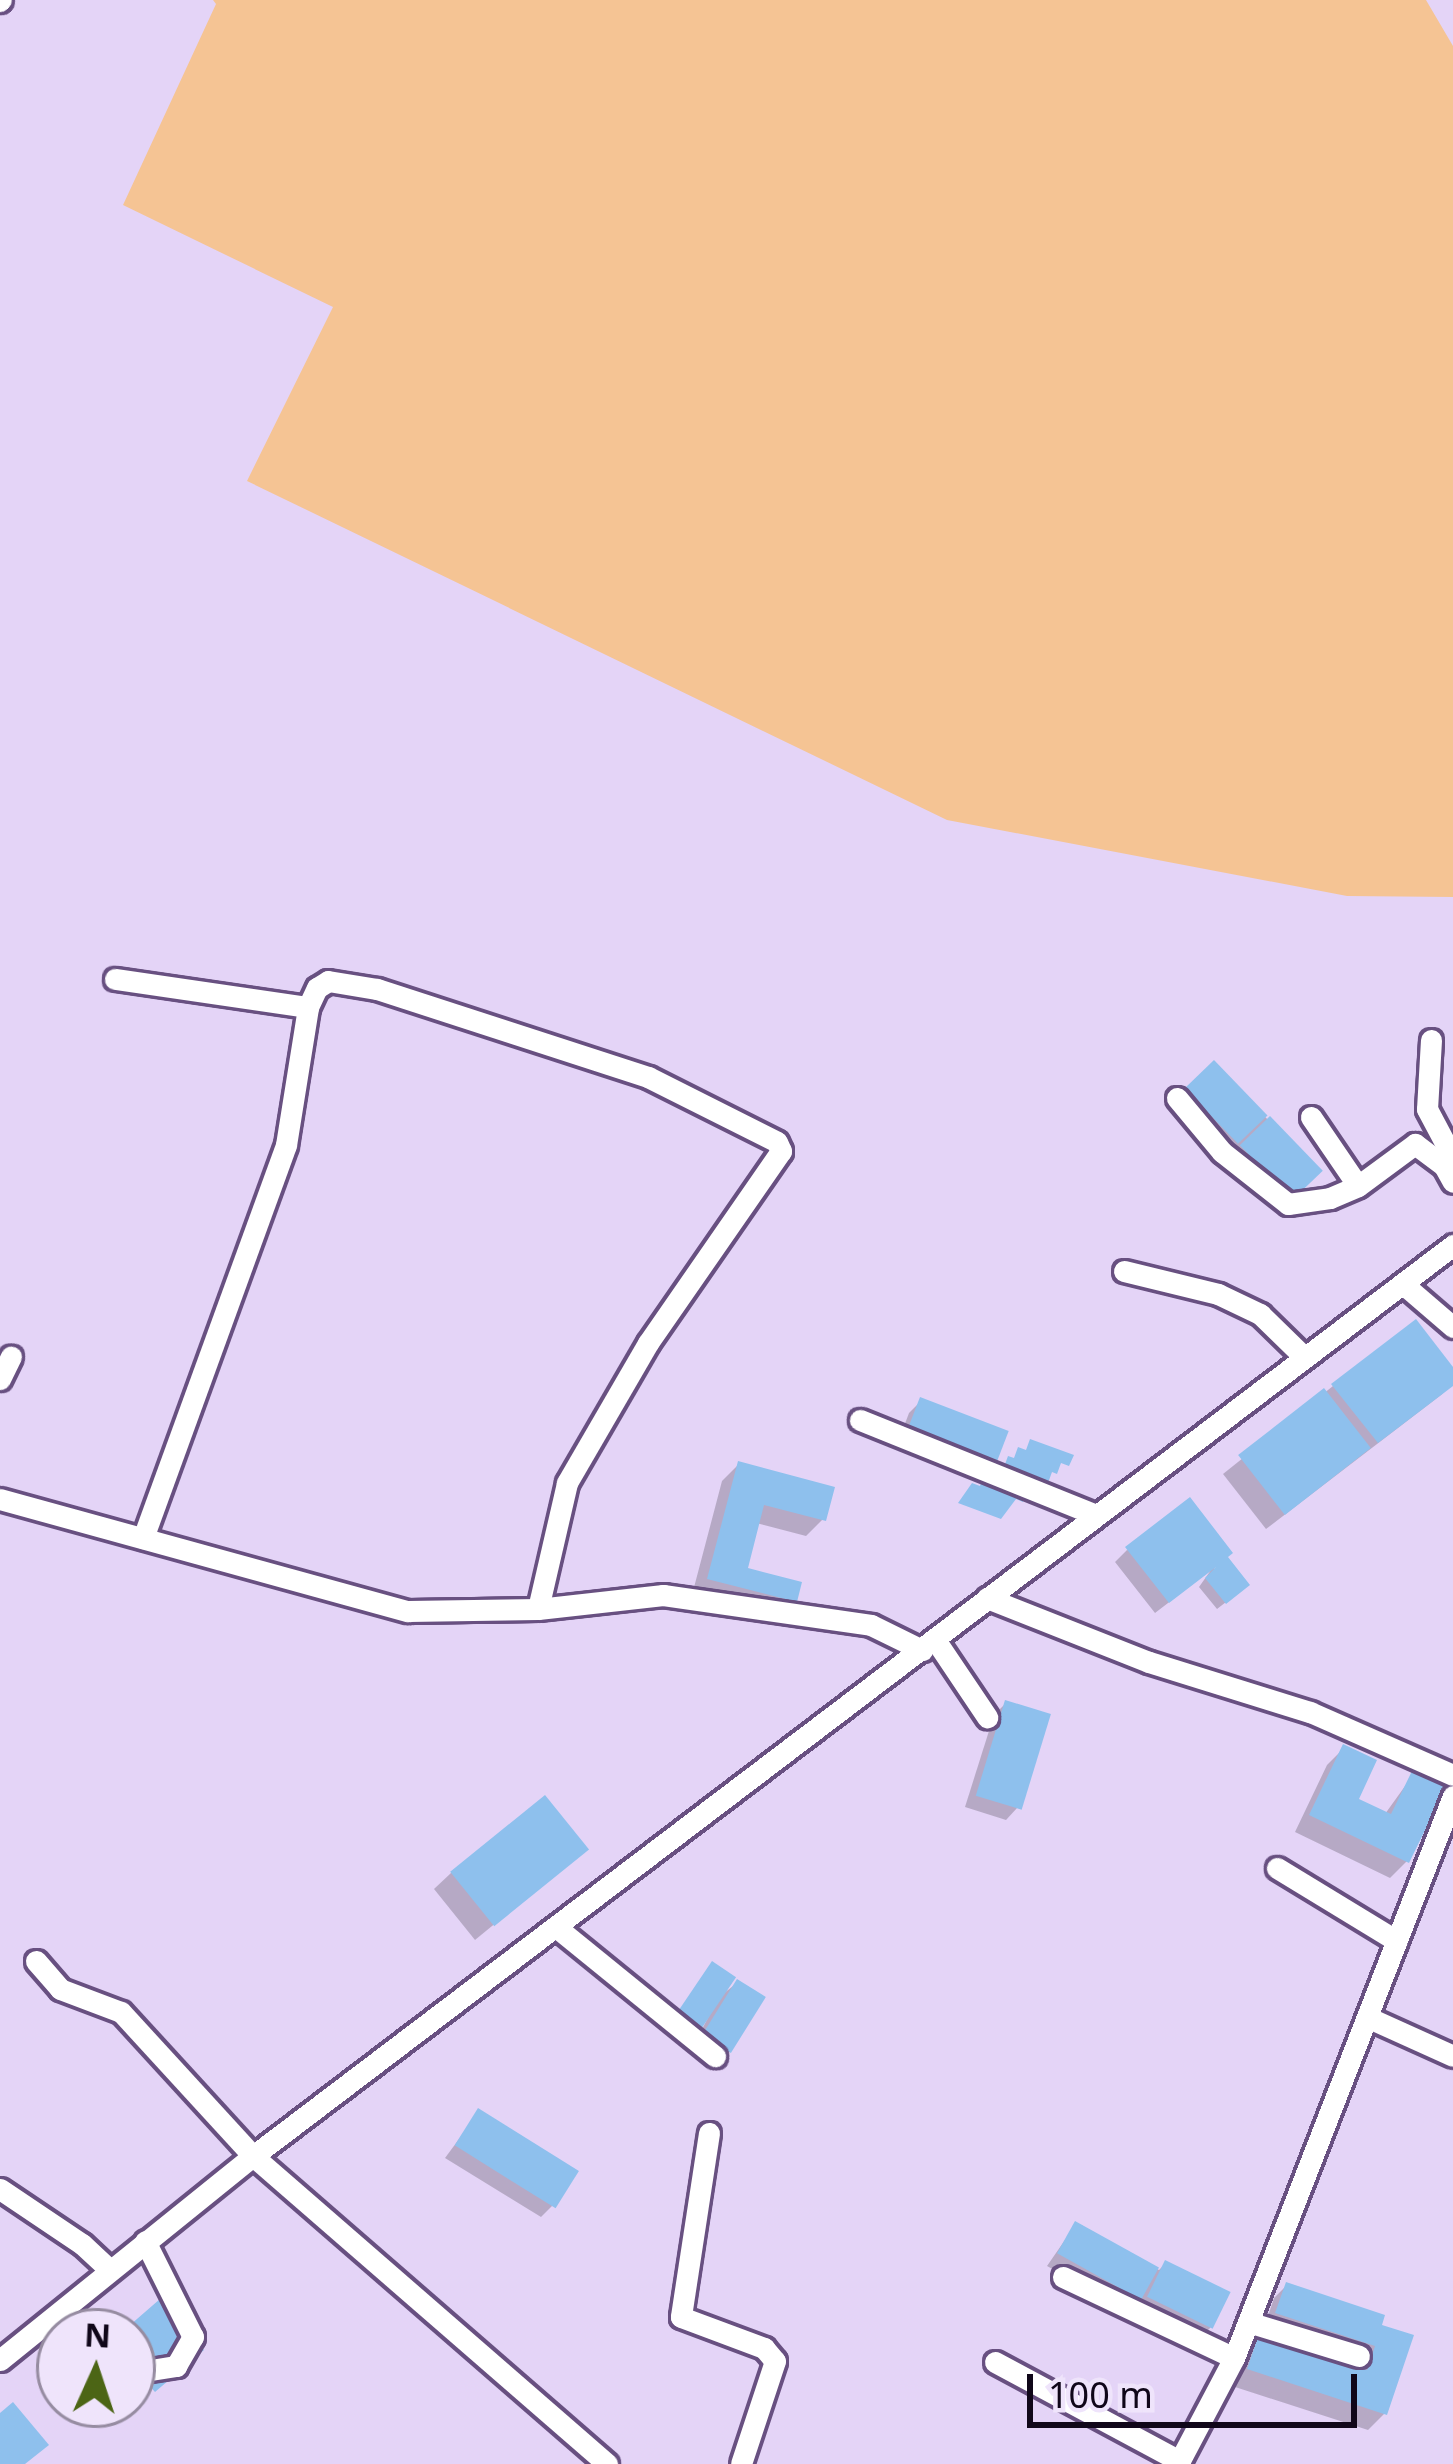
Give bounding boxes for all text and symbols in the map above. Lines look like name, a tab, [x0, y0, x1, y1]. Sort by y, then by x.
north arrow	[36, 2308, 156, 2428]
text: N	[83, 2311, 112, 2358]
scale bar	[1033, 2350, 1363, 2424]
text: 100 m	[1048, 2370, 1153, 2419]

